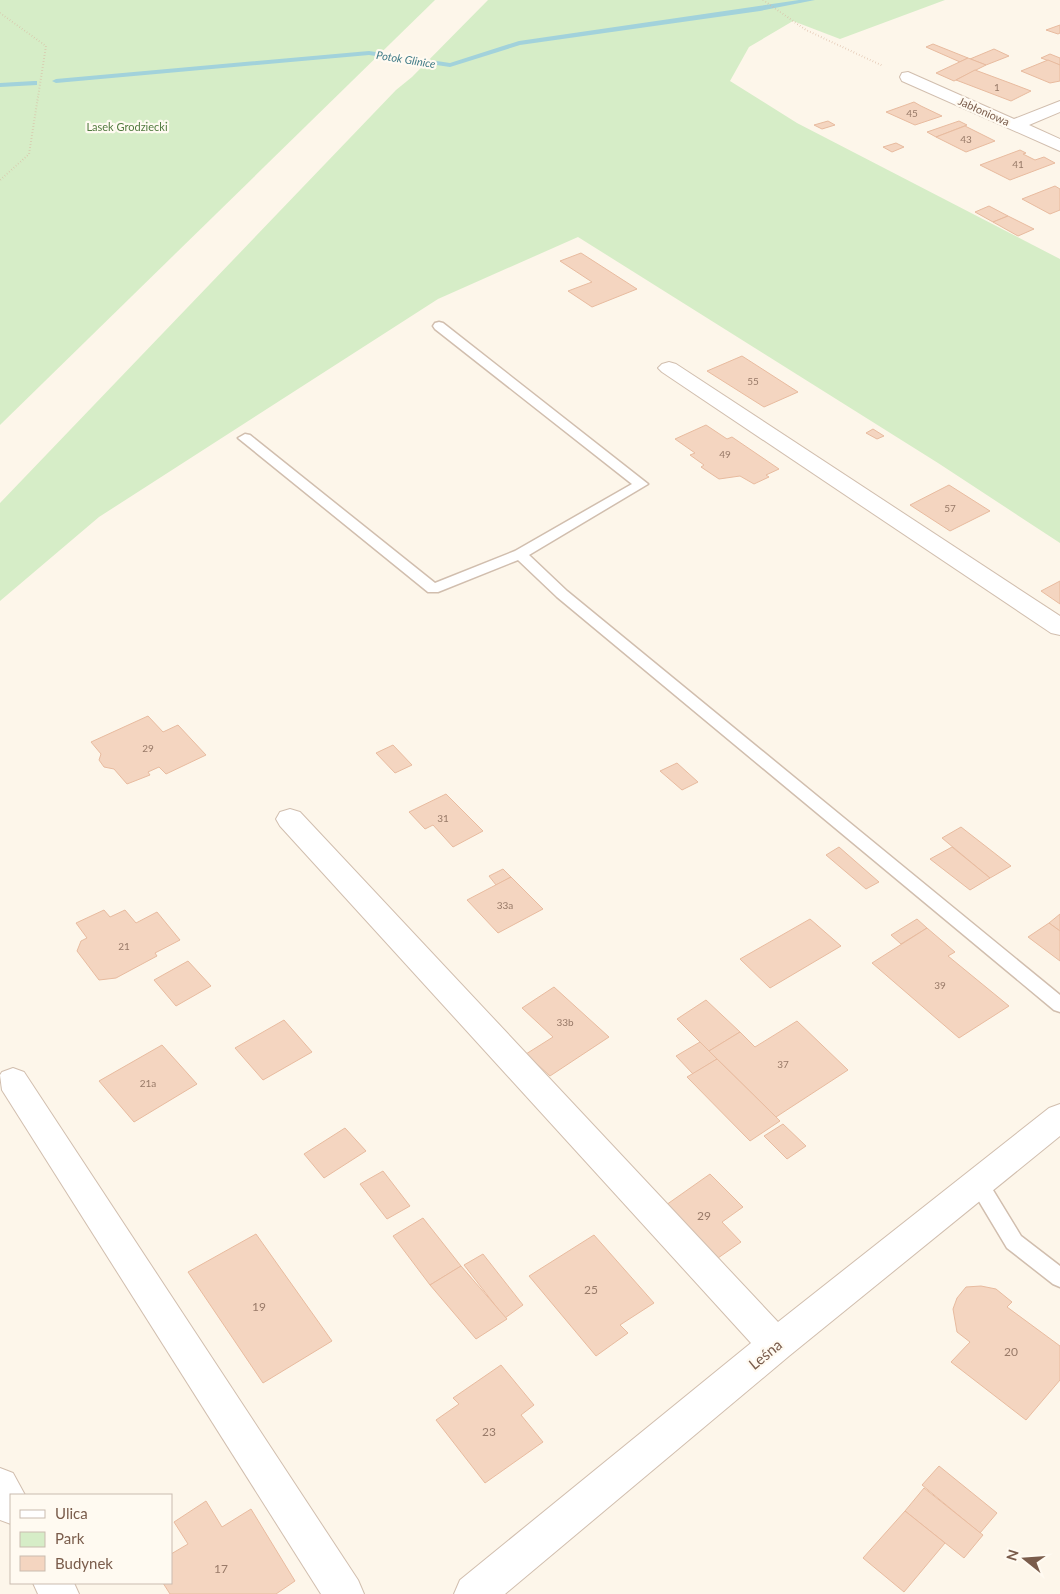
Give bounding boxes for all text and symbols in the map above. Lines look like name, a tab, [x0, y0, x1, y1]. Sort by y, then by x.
water label: Potok Glinice	[375, 48, 437, 70]
house number: 1	[994, 81, 1000, 93]
street label: Jabłoniowa	[956, 94, 1012, 128]
house number: 45	[906, 107, 918, 119]
park label: Lasek Grodziecki	[86, 120, 168, 133]
house number: 43	[960, 133, 972, 145]
house number: 41	[1012, 158, 1024, 170]
house number: 55	[747, 375, 759, 387]
house number: 49	[719, 448, 731, 460]
house number: 57	[944, 502, 956, 514]
house number: 29	[142, 742, 154, 754]
house number: 31	[437, 812, 449, 824]
house number: 33a	[497, 899, 513, 911]
house number: 21	[118, 940, 130, 952]
house number: 39	[934, 979, 946, 991]
house number: 33b	[556, 1016, 574, 1028]
house number: 37	[777, 1058, 789, 1070]
house number: 21a	[140, 1077, 156, 1089]
house number: 29	[697, 1208, 711, 1223]
house number: 25	[584, 1282, 598, 1297]
house number: 19	[252, 1299, 266, 1314]
street label: Leśna	[745, 1335, 785, 1373]
house number: 20	[1004, 1344, 1018, 1359]
house number: 23	[482, 1424, 496, 1439]
legend	[10, 1494, 172, 1584]
text: Ulica	[55, 1504, 88, 1522]
text: Park	[55, 1529, 85, 1547]
north arrow	[1000, 1534, 1050, 1584]
text: N	[1002, 1547, 1022, 1563]
text: Budynek	[55, 1554, 113, 1572]
house number: 17	[214, 1561, 228, 1576]

